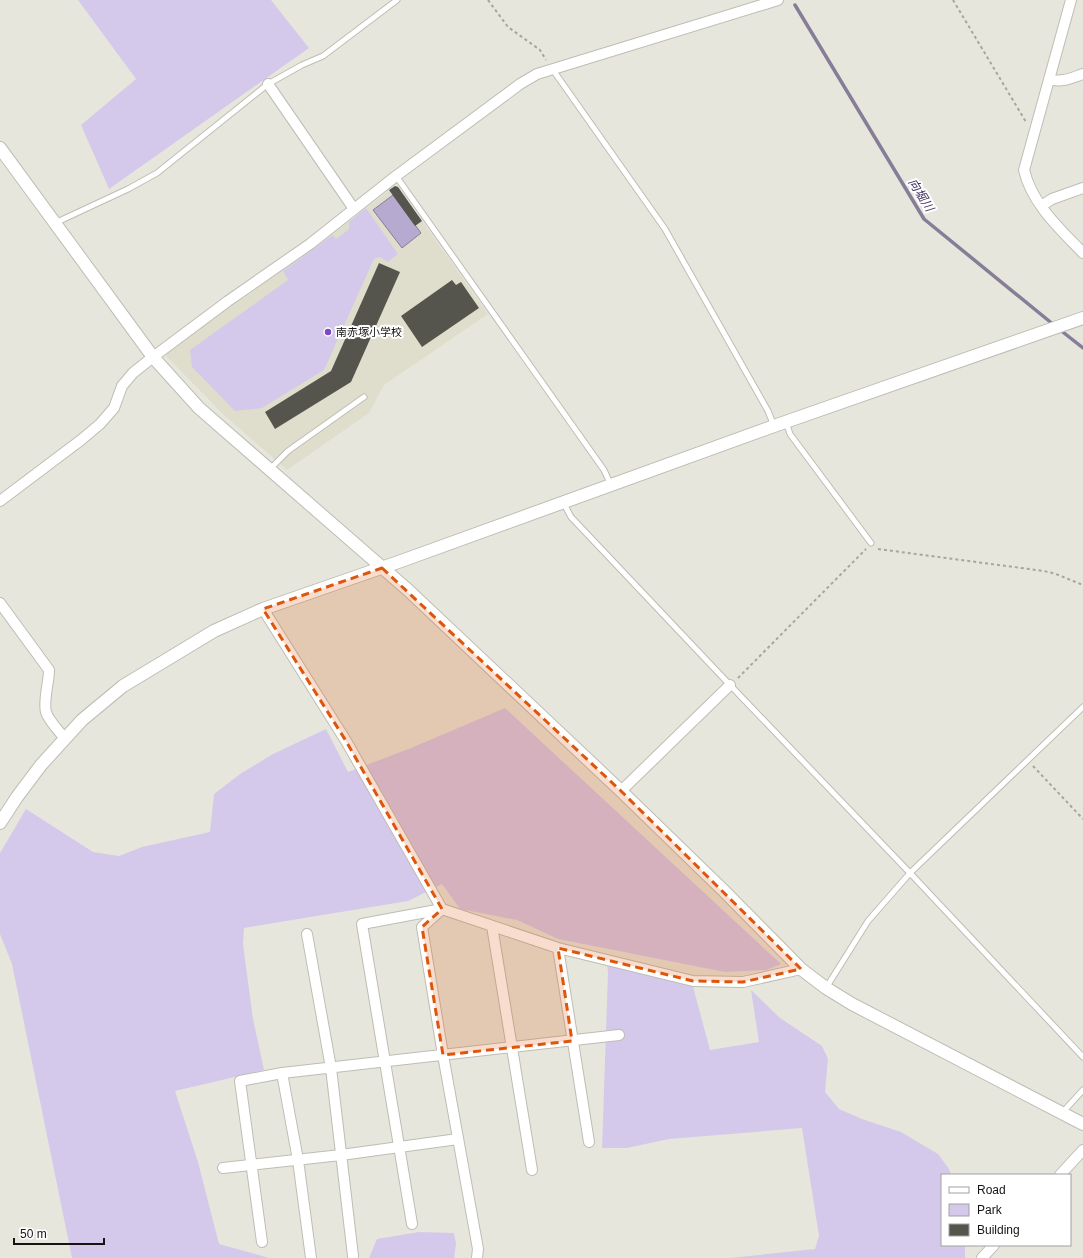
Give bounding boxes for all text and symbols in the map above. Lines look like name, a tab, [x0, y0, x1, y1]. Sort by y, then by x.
water label: 向堀川	[906, 176, 938, 216]
place label: 南赤塚小学校	[336, 326, 402, 338]
marker: 南赤塚小学校	[323, 327, 333, 337]
legend	[941, 1174, 1071, 1246]
text: Road	[977, 1183, 1006, 1197]
text: Park	[977, 1203, 1003, 1217]
scale bar	[14, 1220, 104, 1246]
text: Building	[977, 1223, 1020, 1237]
text: 50 m	[20, 1227, 47, 1241]

